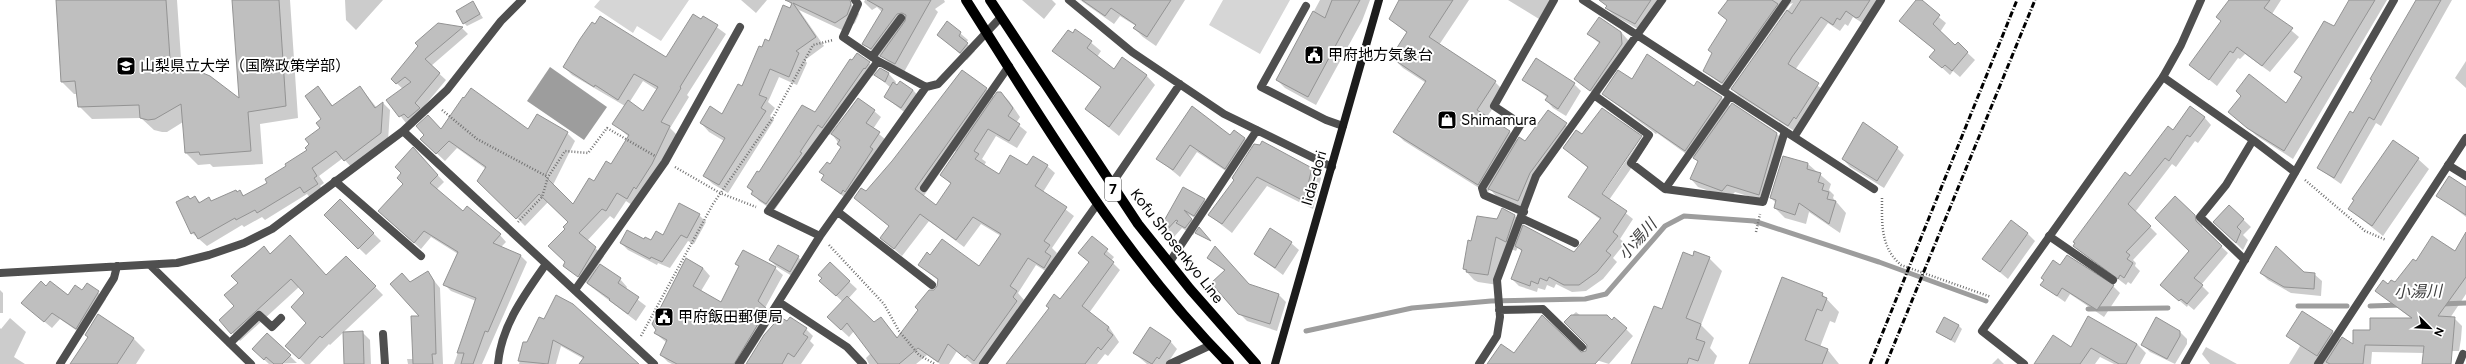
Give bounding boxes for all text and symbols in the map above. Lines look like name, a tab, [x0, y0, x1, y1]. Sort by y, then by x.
public building icon: 甲府地方気象台	[1303, 44, 1325, 66]
place label: 甲府地方気象台	[1328, 46, 1433, 64]
school or university icon: 山梨県立大学（国際政策学部）	[115, 55, 137, 77]
place label: 山梨県立大学（国際政策学部）	[140, 57, 350, 75]
shop icon: Shimamura	[1436, 109, 1458, 131]
place label: Shimamura	[1461, 111, 1536, 129]
street label: Iida-dori	[1298, 148, 1330, 208]
road number: 7	[1105, 177, 1121, 201]
street label: Kofu Shosenkyo Line	[1127, 185, 1227, 307]
water label: 小湯川	[1614, 214, 1662, 264]
water label: 小湯川	[2394, 282, 2444, 301]
public building icon: 甲府飯田郵便局	[653, 306, 675, 328]
place label: 甲府飯田郵便局	[678, 308, 783, 326]
north arrow	[2410, 308, 2450, 348]
text: N	[2431, 325, 2446, 338]

